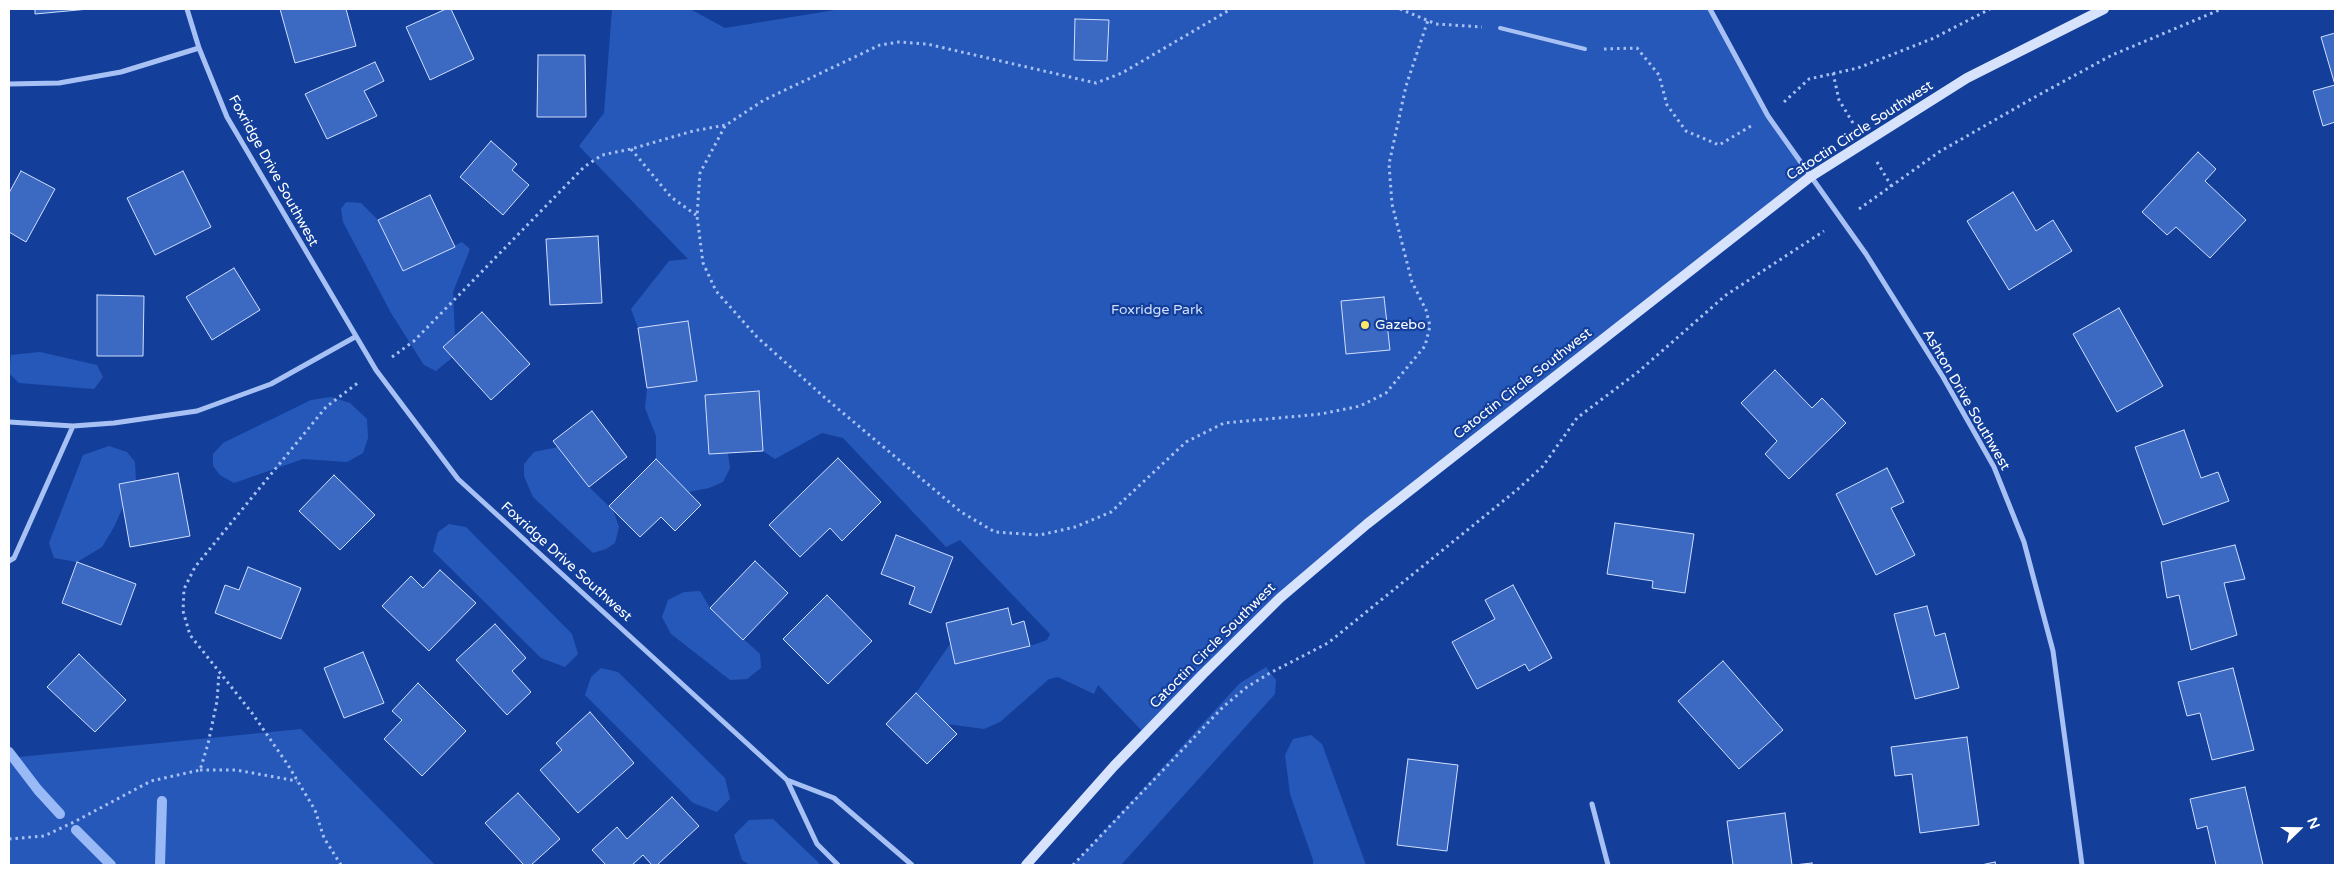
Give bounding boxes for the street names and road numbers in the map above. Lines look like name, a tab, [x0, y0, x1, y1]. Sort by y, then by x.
street label: Catoctin Circle Southwest	[1784, 77, 1936, 185]
street label: Foxridge Drive Southwest	[224, 92, 322, 250]
street label: Catoctin Circle Southwest	[1451, 325, 1595, 443]
street label: Ashton Drive Southwest	[1919, 327, 2013, 473]
street label: Foxridge Drive Southwest	[497, 499, 635, 625]
street label: Catoctin Circle Southwest	[1147, 580, 1279, 712]

